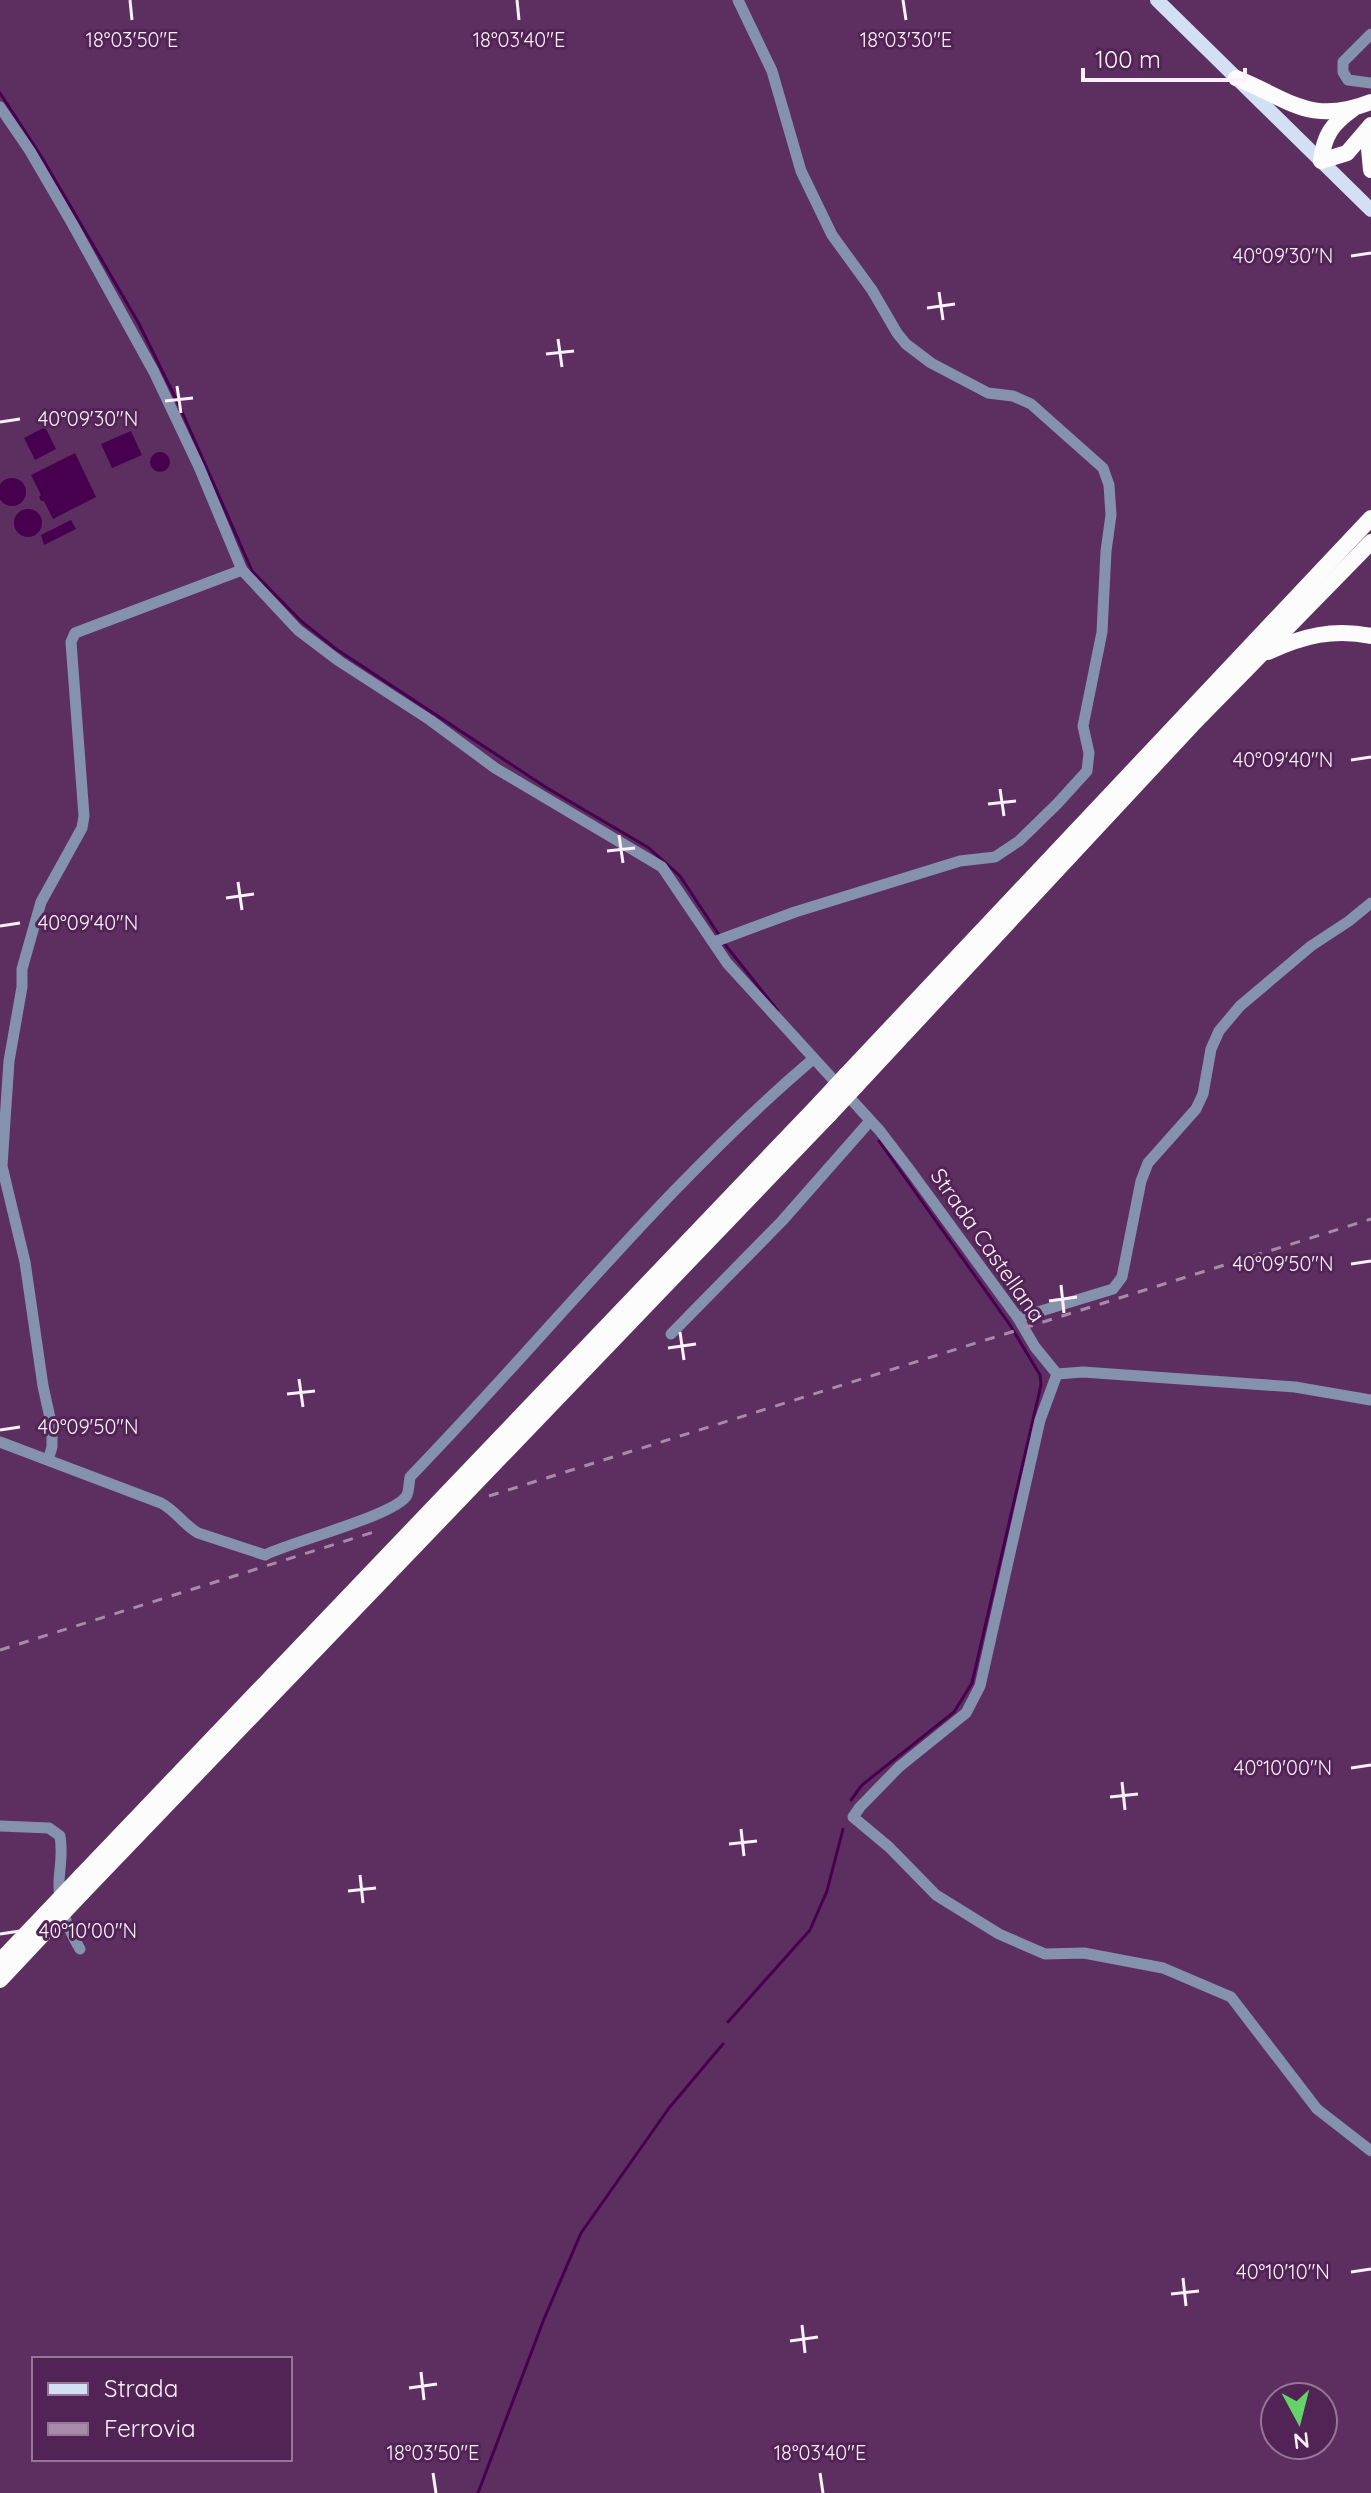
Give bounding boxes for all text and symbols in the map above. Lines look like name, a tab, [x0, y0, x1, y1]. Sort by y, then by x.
text: 18°03'50"E	[86, 27, 178, 52]
text: 18°03'40"E	[473, 27, 565, 52]
text: 18°03'30"E	[860, 27, 952, 52]
scale bar	[1083, 32, 1245, 82]
text: 100 m	[1095, 44, 1161, 74]
text: 40°09'30"N	[1233, 243, 1333, 268]
text: 40°09'30"N	[38, 406, 138, 431]
text: 40°09'40"N	[1233, 747, 1333, 772]
text: 40°09'40"N	[38, 910, 138, 935]
street label: Strada Castellana	[925, 1163, 1051, 1327]
text: 40°09'50"N	[1232, 1251, 1334, 1276]
text: 40°09'50"N	[37, 1414, 139, 1439]
text: 40°10'00"N	[1234, 1755, 1332, 1780]
text: 40°10'00"N	[39, 1918, 137, 1943]
text: 40°10'10"N	[1236, 2259, 1330, 2284]
legend	[32, 2357, 292, 2461]
text: Strada	[104, 2373, 178, 2403]
north arrow	[1259, 2381, 1339, 2461]
text: Ferrovia	[104, 2413, 196, 2443]
text: N	[1292, 2426, 1311, 2456]
text: 18°03'50"E	[387, 2440, 479, 2465]
text: 18°03'40"E	[774, 2440, 866, 2465]

